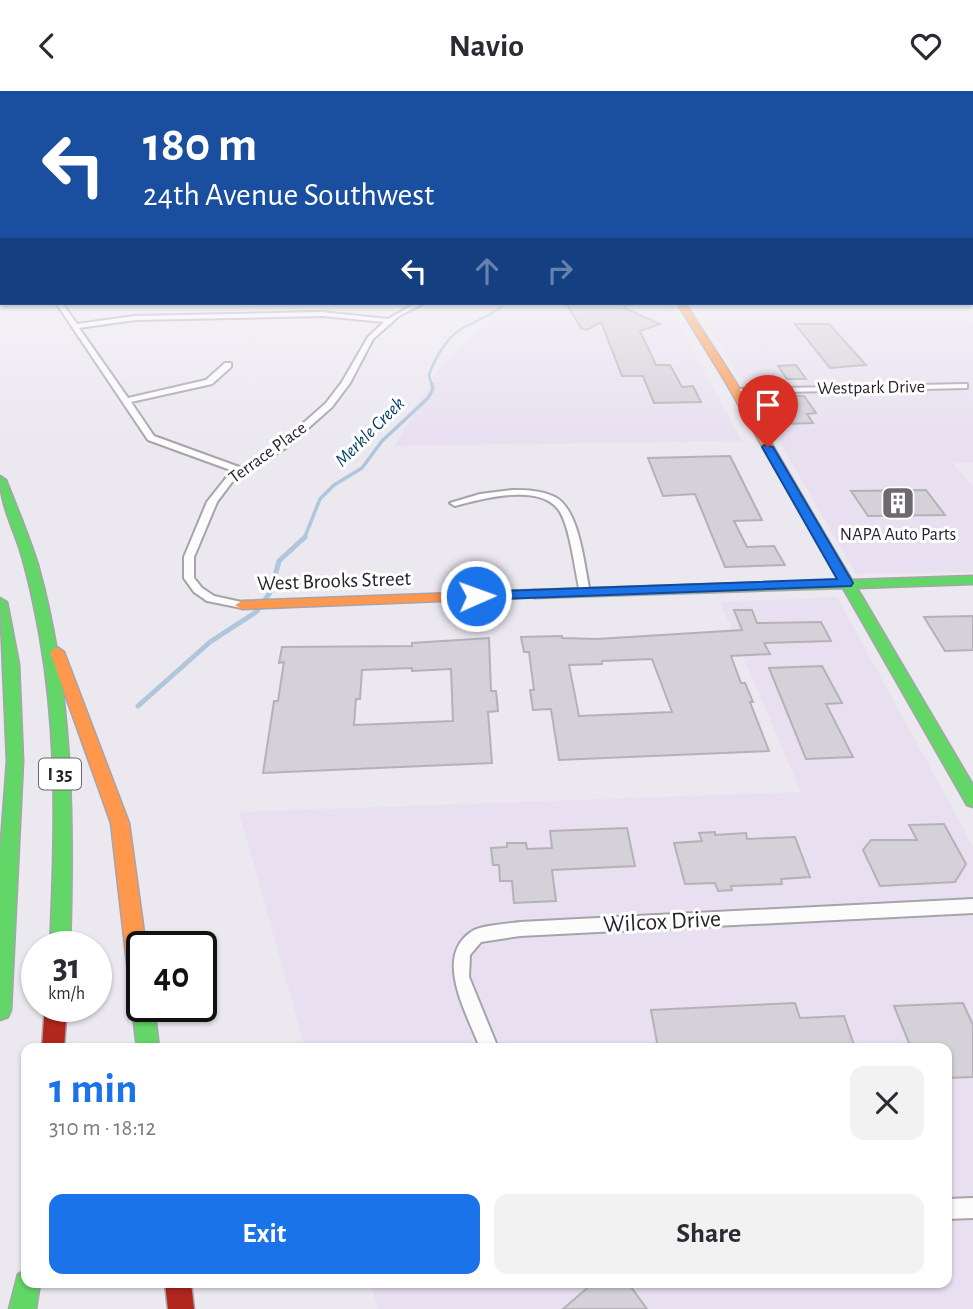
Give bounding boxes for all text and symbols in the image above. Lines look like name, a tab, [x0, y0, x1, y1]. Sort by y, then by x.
icon: back	[28, 27, 66, 65]
icon: heart	[907, 27, 945, 65]
text: Navio	[449, 30, 524, 62]
icon: left	[28, 119, 119, 210]
text: 180 m	[143, 121, 257, 170]
text: 24th Avenue Southwest	[143, 179, 434, 211]
icon: left	[395, 252, 433, 290]
icon: ahead	[468, 252, 506, 290]
icon: right	[541, 252, 579, 290]
pin	[738, 375, 798, 447]
street label: Westpark Drive	[817, 378, 925, 398]
icon: arrive	[749, 386, 787, 424]
water label: Merkle Creek	[332, 394, 408, 470]
street label: Terrace Place	[226, 419, 310, 487]
building icon: NAPA Auto Parts	[879, 484, 917, 522]
place label: NAPA Auto Parts	[840, 526, 956, 544]
position arrow	[439, 559, 513, 633]
street label: West Brooks Street	[257, 568, 412, 594]
road number: I 35	[39, 759, 81, 789]
street label: Wilcox Drive	[602, 907, 722, 937]
speed limit sign: 40	[126, 931, 217, 1022]
text: 31	[53, 950, 80, 985]
text: km/h	[48, 985, 85, 1003]
button: close	[850, 1066, 924, 1140]
text: 1 min	[49, 1068, 138, 1110]
text: 310 m · 18:12	[49, 1117, 156, 1140]
button: Exit	[49, 1194, 480, 1274]
button: Share	[494, 1194, 924, 1274]

